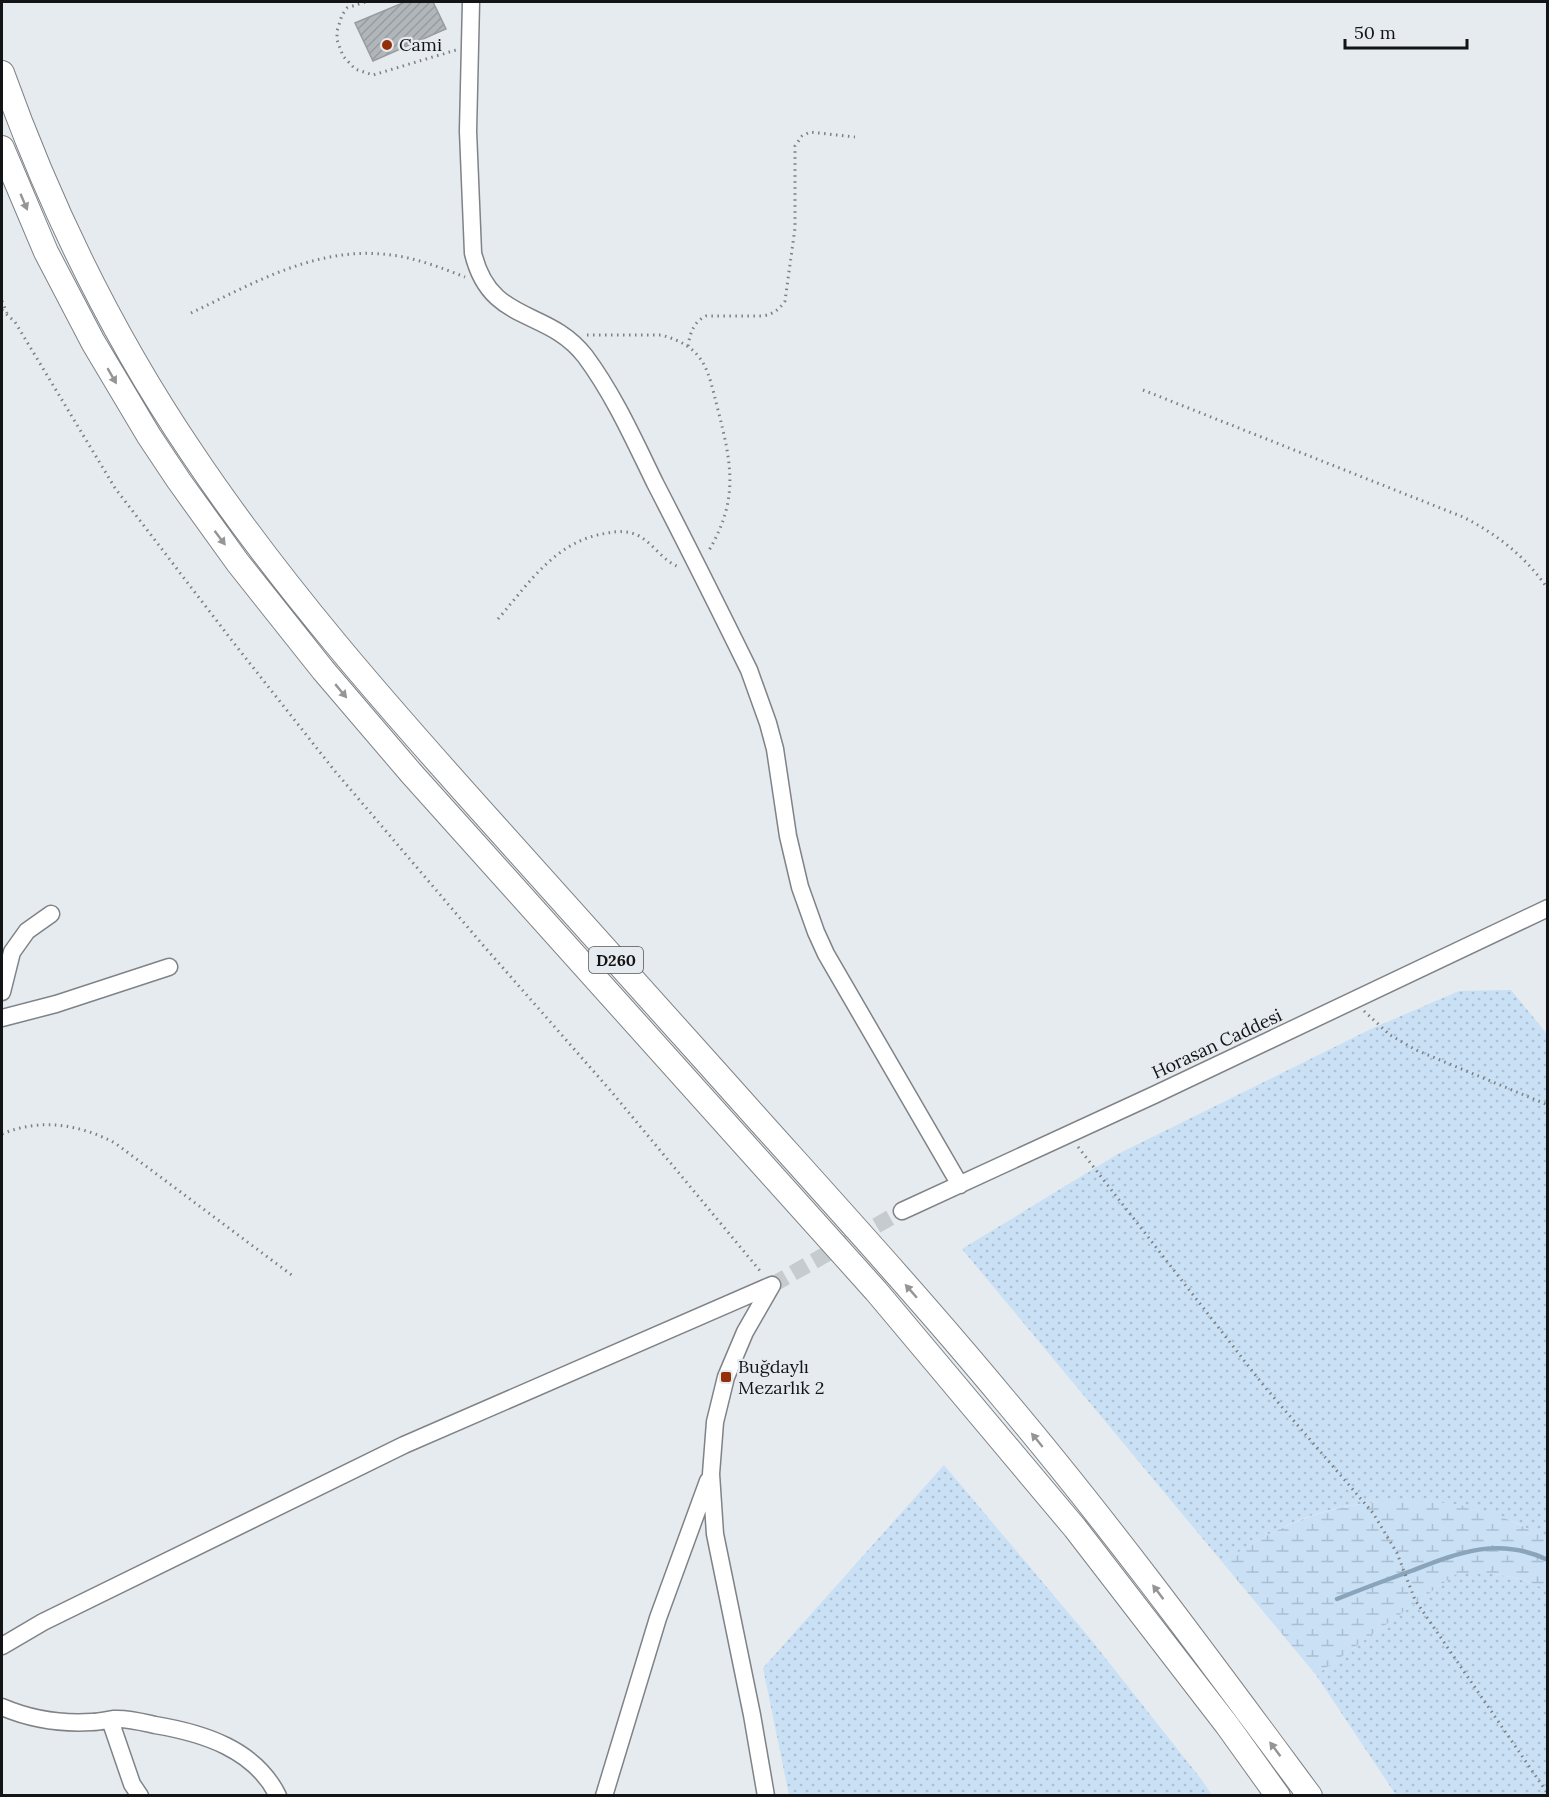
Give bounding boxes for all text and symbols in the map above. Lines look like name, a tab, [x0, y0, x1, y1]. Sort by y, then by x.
scale bar	[1345, 12, 1466, 50]
text: 50 m	[1354, 21, 1396, 44]
place label: Cami	[399, 33, 442, 56]
marker: Cami	[380, 38, 394, 52]
one-way arrow	[19, 194, 29, 212]
one-way arrow	[107, 368, 118, 384]
one-way arrow	[214, 530, 226, 546]
one-way arrow	[334, 683, 347, 698]
road number: D260	[589, 947, 643, 973]
street label: Horasan Caddesi	[1148, 1003, 1286, 1084]
one-way arrow	[905, 1284, 918, 1299]
place label: Buğdaylı Mezarlık 2	[738, 1355, 824, 1399]
marker: Buğdaylı Mezarlık 2	[719, 1370, 733, 1384]
one-way arrow	[1031, 1432, 1044, 1448]
one-way arrow	[1153, 1585, 1165, 1600]
one-way arrow	[1269, 1741, 1281, 1757]

